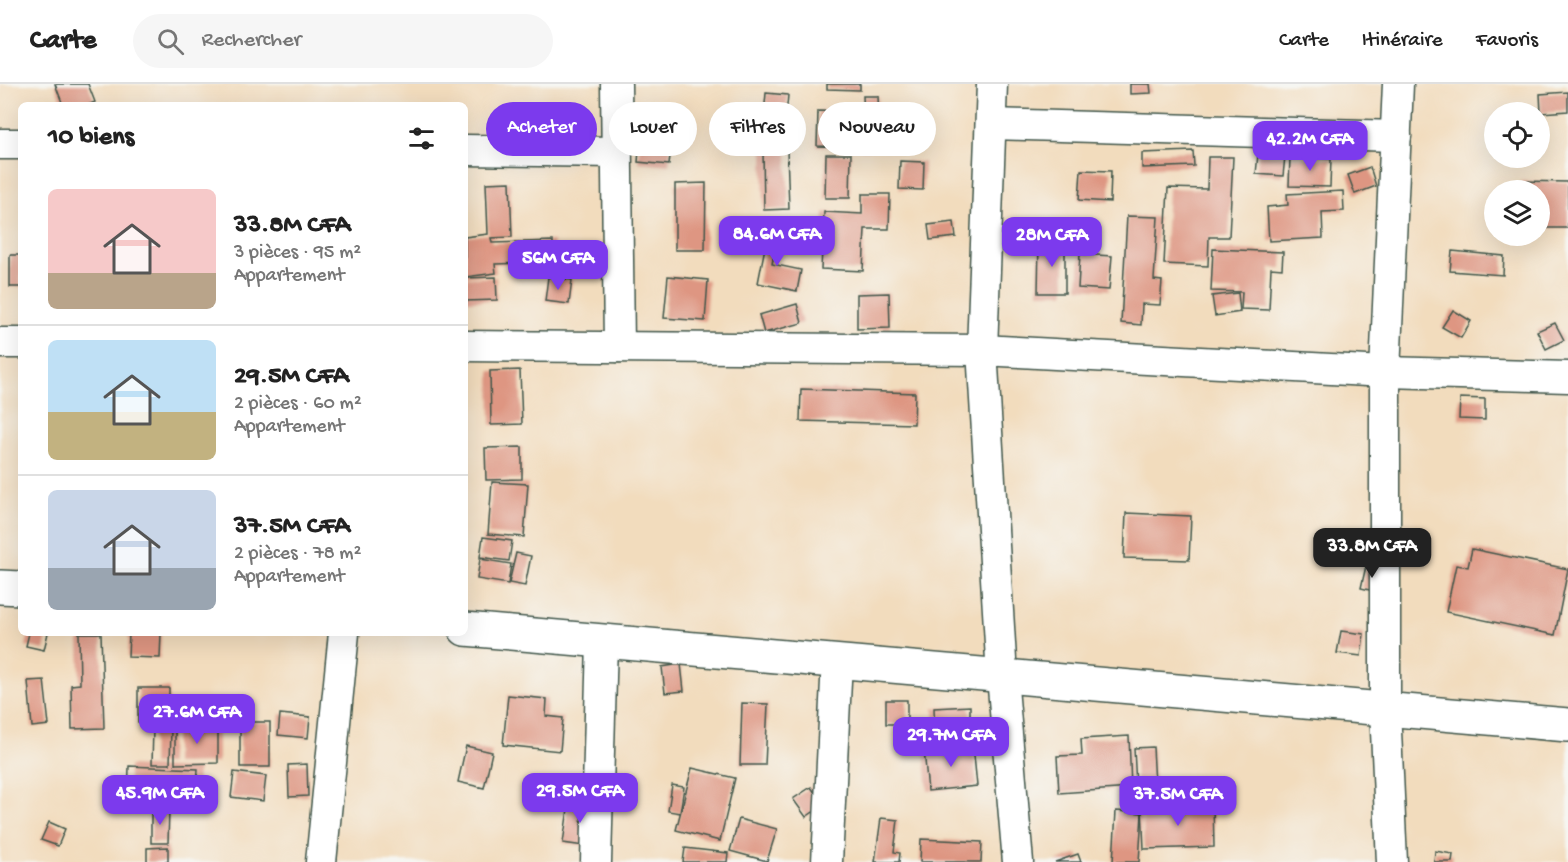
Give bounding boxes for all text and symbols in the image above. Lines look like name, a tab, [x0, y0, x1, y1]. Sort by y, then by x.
search box	[133, 14, 553, 68]
text: Carte	[30, 25, 97, 58]
icon: search	[154, 25, 187, 58]
text: Rechercher	[202, 28, 301, 54]
text: Carte	[1279, 29, 1329, 54]
text: Itinéraire	[1362, 29, 1443, 54]
text: Favoris	[1476, 29, 1538, 54]
chip: Acheter	[486, 102, 597, 156]
chip: Louer	[609, 102, 697, 156]
chip: Filtres	[709, 102, 806, 156]
chip: Nouveau	[818, 102, 936, 156]
map controls	[1484, 102, 1550, 246]
button: locate	[1484, 102, 1550, 168]
pin: 42.2M CFA	[1241, 121, 1379, 172]
icon: filters	[405, 122, 438, 155]
text: 10 biens	[48, 123, 134, 154]
text: 42.2M CFA	[1267, 129, 1353, 152]
button: layers	[1484, 180, 1550, 246]
text: 33.8M CFA	[234, 211, 350, 242]
icon: home	[96, 213, 168, 285]
pin: 84.6M CFA	[708, 216, 846, 267]
pin: 28M CFA	[997, 217, 1107, 268]
text: 84.6M CFA	[733, 224, 821, 247]
text: 28M CFA	[1016, 225, 1088, 248]
pin: 56M CFA	[503, 240, 613, 291]
text: 3 pièces · 95 m²	[234, 242, 361, 265]
text: 56M CFA	[522, 248, 594, 271]
text: Appartement	[234, 265, 344, 288]
text: 29.5M CFA	[234, 362, 349, 393]
icon: home	[96, 364, 168, 436]
text: 2 pièces · 60 m²	[234, 393, 362, 416]
text: Appartement	[234, 416, 344, 439]
text: 37.5M CFA	[234, 512, 350, 543]
icon: home	[96, 514, 168, 586]
pin: 33.8M CFA	[1303, 528, 1441, 579]
text: 33.8M CFA	[1327, 536, 1417, 559]
text: 2 pièces · 78 m²	[234, 543, 362, 566]
text: Appartement	[234, 566, 344, 589]
pin: 27.6M CFA	[128, 694, 266, 745]
text: 27.6M CFA	[153, 702, 241, 725]
pin: 29.7M CFA	[882, 717, 1020, 768]
text: 29.7M CFA	[907, 725, 995, 748]
pin: 29.5M CFA	[511, 773, 649, 824]
pin: 45.9M CFA	[91, 775, 229, 826]
pin: 37.5M CFA	[1109, 776, 1247, 827]
text: 29.5M CFA	[536, 781, 624, 804]
text: 45.9M CFA	[116, 783, 204, 806]
text: 37.5M CFA	[1133, 784, 1223, 807]

